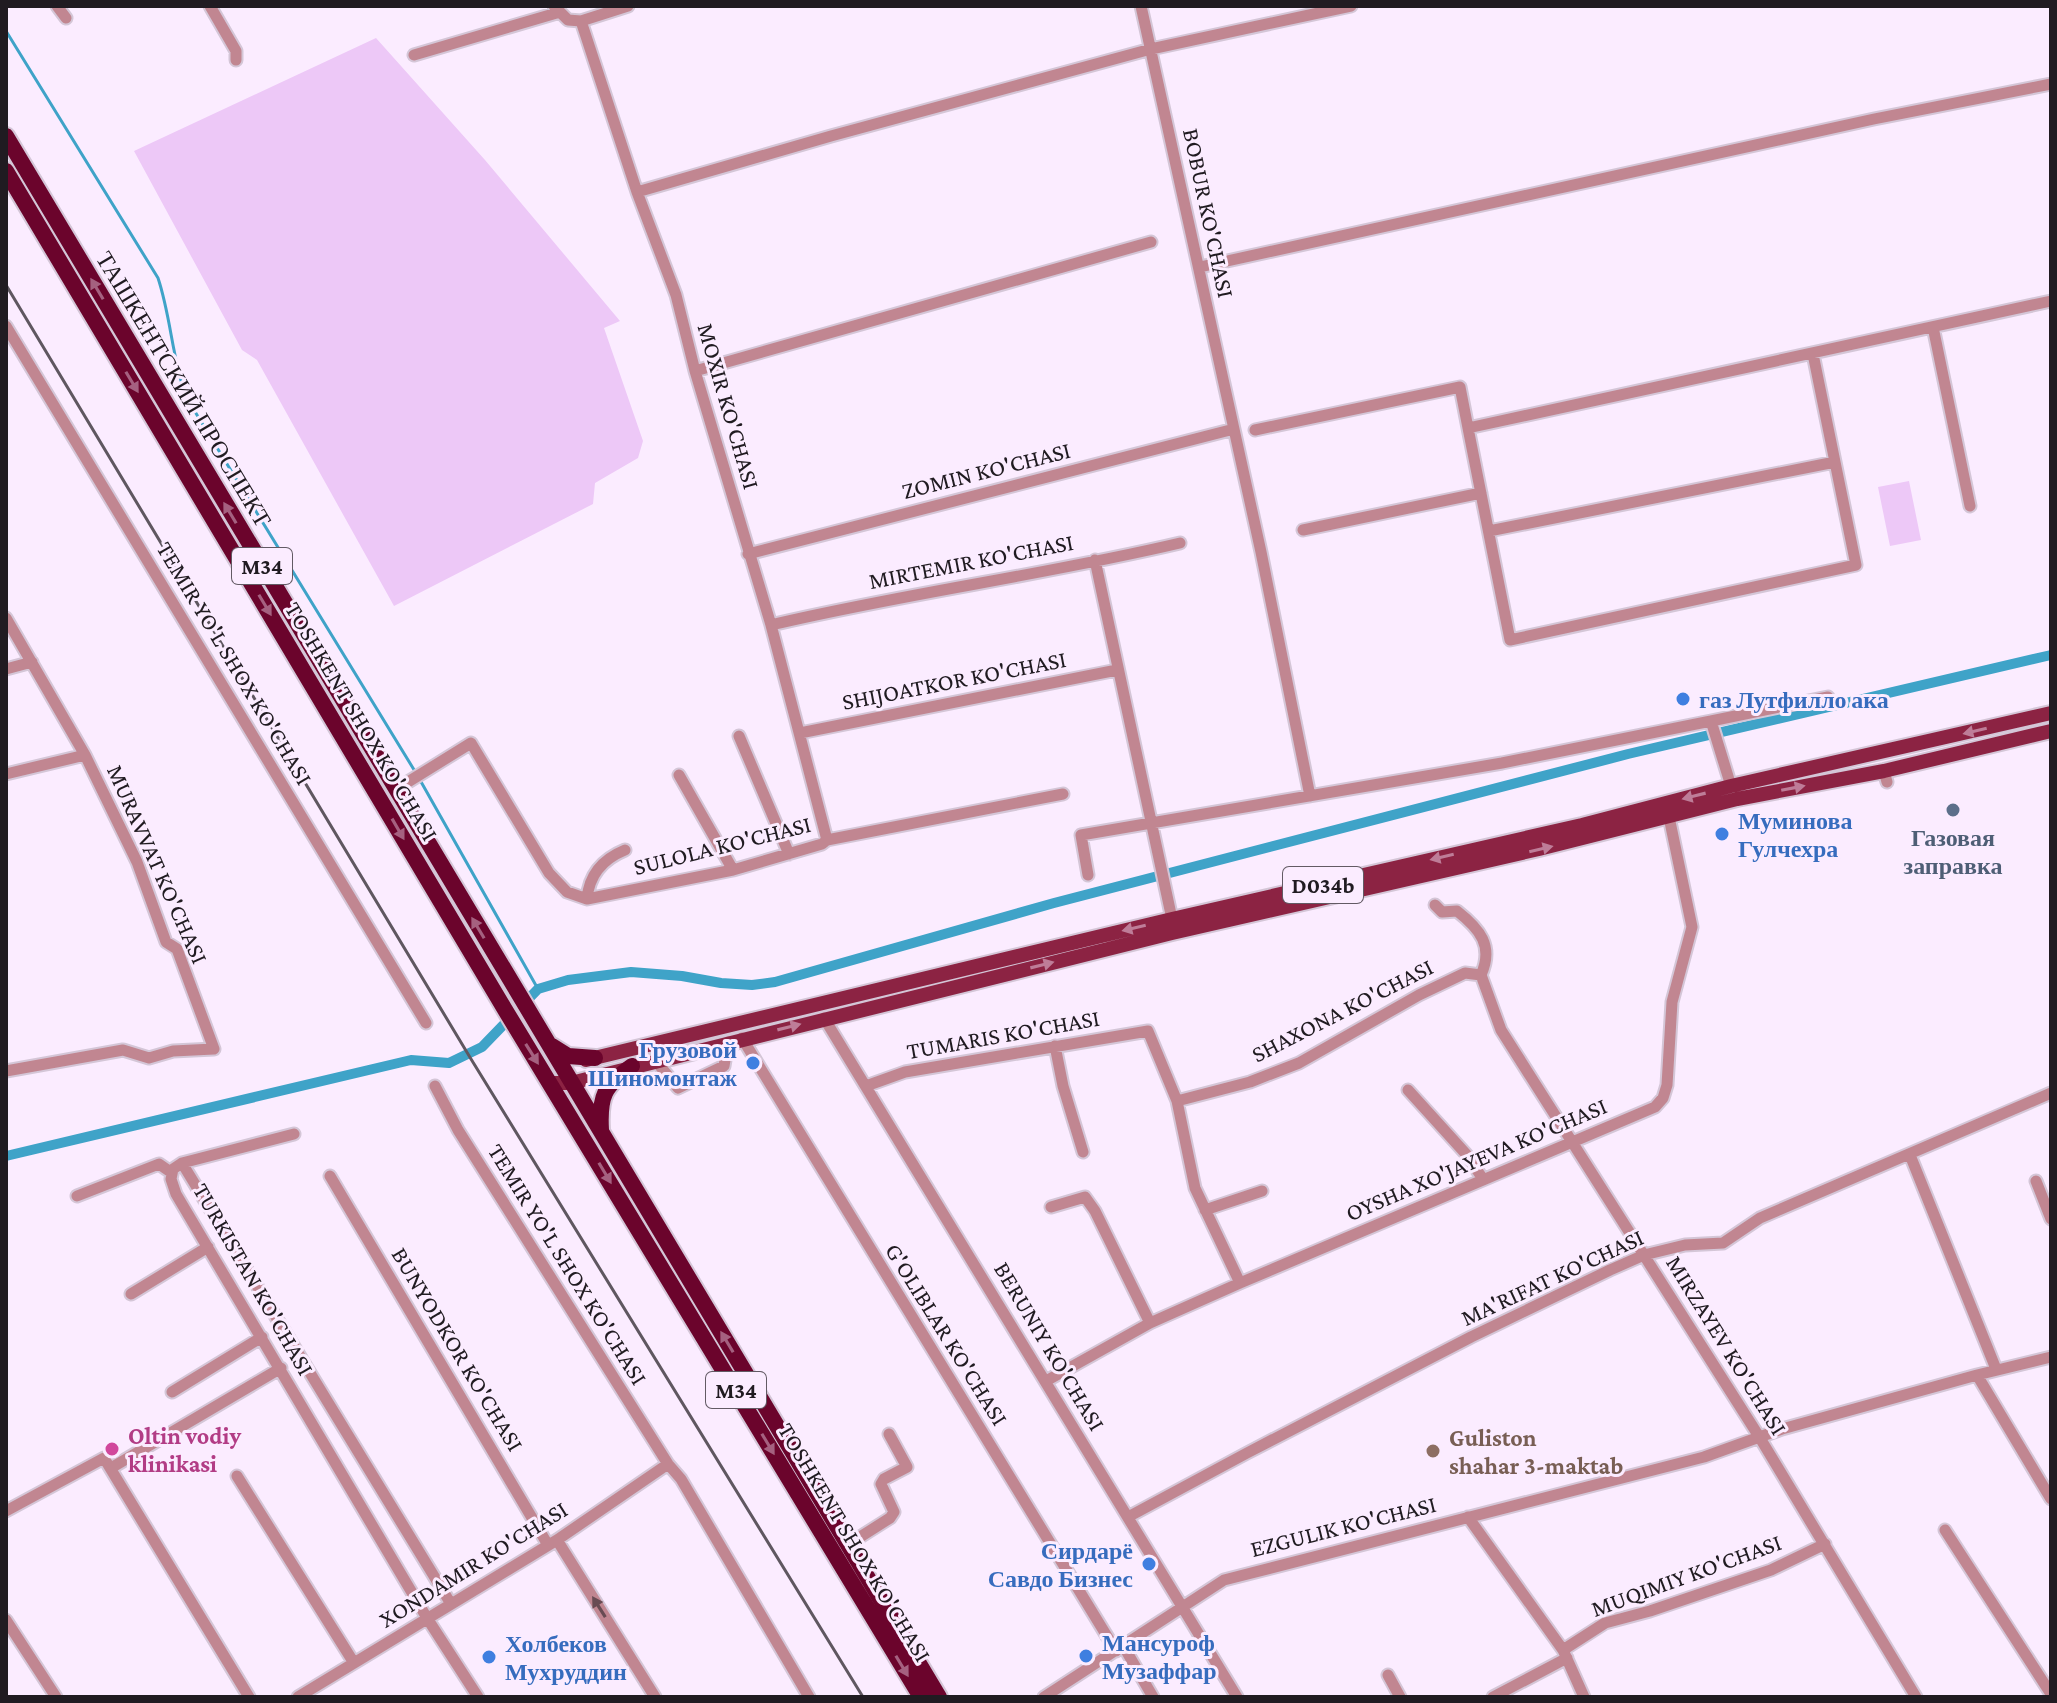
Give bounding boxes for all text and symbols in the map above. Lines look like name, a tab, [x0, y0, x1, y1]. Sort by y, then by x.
street label: BOBUR KO'CHASI	[1178, 126, 1240, 300]
street label: ТАШКЕНТСКИЙ ПРОСПЕКТ	[91, 247, 277, 532]
one-way arrow	[90, 278, 104, 300]
street label: MOXIR KO'CHASI	[692, 320, 766, 492]
one-way arrow	[125, 371, 139, 393]
street label: ZOMIN KO'CHASI	[899, 436, 1073, 504]
one-way arrow	[223, 502, 237, 524]
street label: MIRTEMIR KO'CHASI	[866, 528, 1076, 594]
street label: TEMIR YO'L SHOX KO'CHASI	[152, 536, 318, 790]
road number: M34	[232, 548, 292, 584]
one-way arrow	[258, 594, 272, 616]
street label: TOSHKENT SHOX KO'CHASI	[280, 597, 444, 845]
street label: SHIJOATKOR KO'CHASI	[840, 645, 1068, 715]
place label: газ Лутфилло ака	[1699, 686, 1889, 713]
marker: газ Лутфилло ака	[1674, 690, 1692, 708]
one-way arrow	[1962, 725, 1987, 738]
street label: MURAVVAT KO'CHASI	[102, 760, 214, 968]
one-way arrow	[1781, 782, 1806, 794]
one-way arrow	[1682, 790, 1707, 802]
marker: Газовая заправка	[1944, 801, 1962, 819]
place label: Муминова Гулчехра	[1738, 807, 1852, 862]
street label: SULOLA KO'CHASI	[630, 810, 814, 880]
one-way arrow	[391, 817, 405, 840]
place label: Газовая заправка	[1904, 824, 2002, 879]
marker: Муминова Гулчехра	[1713, 825, 1731, 843]
one-way arrow	[1528, 842, 1553, 854]
one-way arrow	[1429, 851, 1454, 864]
road number: D034b	[1283, 867, 1363, 903]
one-way arrow	[471, 917, 485, 940]
one-way arrow	[1121, 923, 1146, 935]
street label: SHAXONA KO'CHASI	[1247, 953, 1437, 1067]
one-way arrow	[1030, 958, 1055, 970]
street label: TUMARIS KO'CHASI	[904, 1004, 1102, 1064]
one-way arrow	[777, 1020, 802, 1032]
place label: Грузовой Шиномонтаж	[588, 1036, 738, 1091]
one-way arrow	[525, 1043, 539, 1065]
marker: Грузовой Шиномонтаж	[744, 1054, 762, 1072]
street label: OYSHA XO'JAYEVA KO'CHASI	[1341, 1092, 1611, 1226]
street label: TEMIR YO'L SHOX KO'CHASI	[483, 1139, 653, 1389]
one-way arrow	[598, 1162, 612, 1184]
street label: TURKISTAN KO'CHASI	[188, 1178, 320, 1380]
street label: MA'RIFAT KO'CHASI	[1456, 1223, 1648, 1331]
street label: G'OLIBLAR KO'CHASI	[880, 1238, 1014, 1430]
street label: BUNYODKOR KO'CHASI	[386, 1242, 530, 1456]
street label: MIRZAYEV KO'CHASI	[1661, 1250, 1793, 1440]
street label: BERUNIY KO'CHASI	[989, 1257, 1111, 1435]
one-way arrow	[720, 1331, 734, 1353]
road number: M34	[706, 1372, 766, 1408]
street label: TOSHKENT SHOX KO'CHASI	[773, 1418, 937, 1666]
place label: Oltin vodiy klinikasi	[128, 1422, 241, 1477]
place label: Guliston shahar 3-maktab	[1449, 1424, 1623, 1479]
one-way arrow	[761, 1433, 775, 1455]
marker: Oltin vodiy klinikasi	[103, 1440, 121, 1458]
marker: Guliston shahar 3-maktab	[1424, 1442, 1442, 1460]
street label: EZGULIK KO'CHASI	[1247, 1490, 1439, 1562]
street label: XONDAMIR KO'CHASI	[374, 1495, 572, 1633]
street label: MUQIMIY KO'CHASI	[1587, 1528, 1785, 1622]
place label: Сирдарё Савдо Бизнес	[988, 1537, 1133, 1592]
marker: Сирдарё Савдо Бизнес	[1140, 1555, 1158, 1573]
one-way arrow	[593, 1596, 607, 1618]
place label: Мансуроф Музаффар	[1102, 1629, 1217, 1684]
place label: Холбеков Мухруддин	[505, 1630, 627, 1685]
marker: Мансуроф Музаффар	[1077, 1647, 1095, 1665]
marker: Холбеков Мухруддин	[480, 1648, 498, 1666]
one-way arrow	[895, 1655, 909, 1677]

